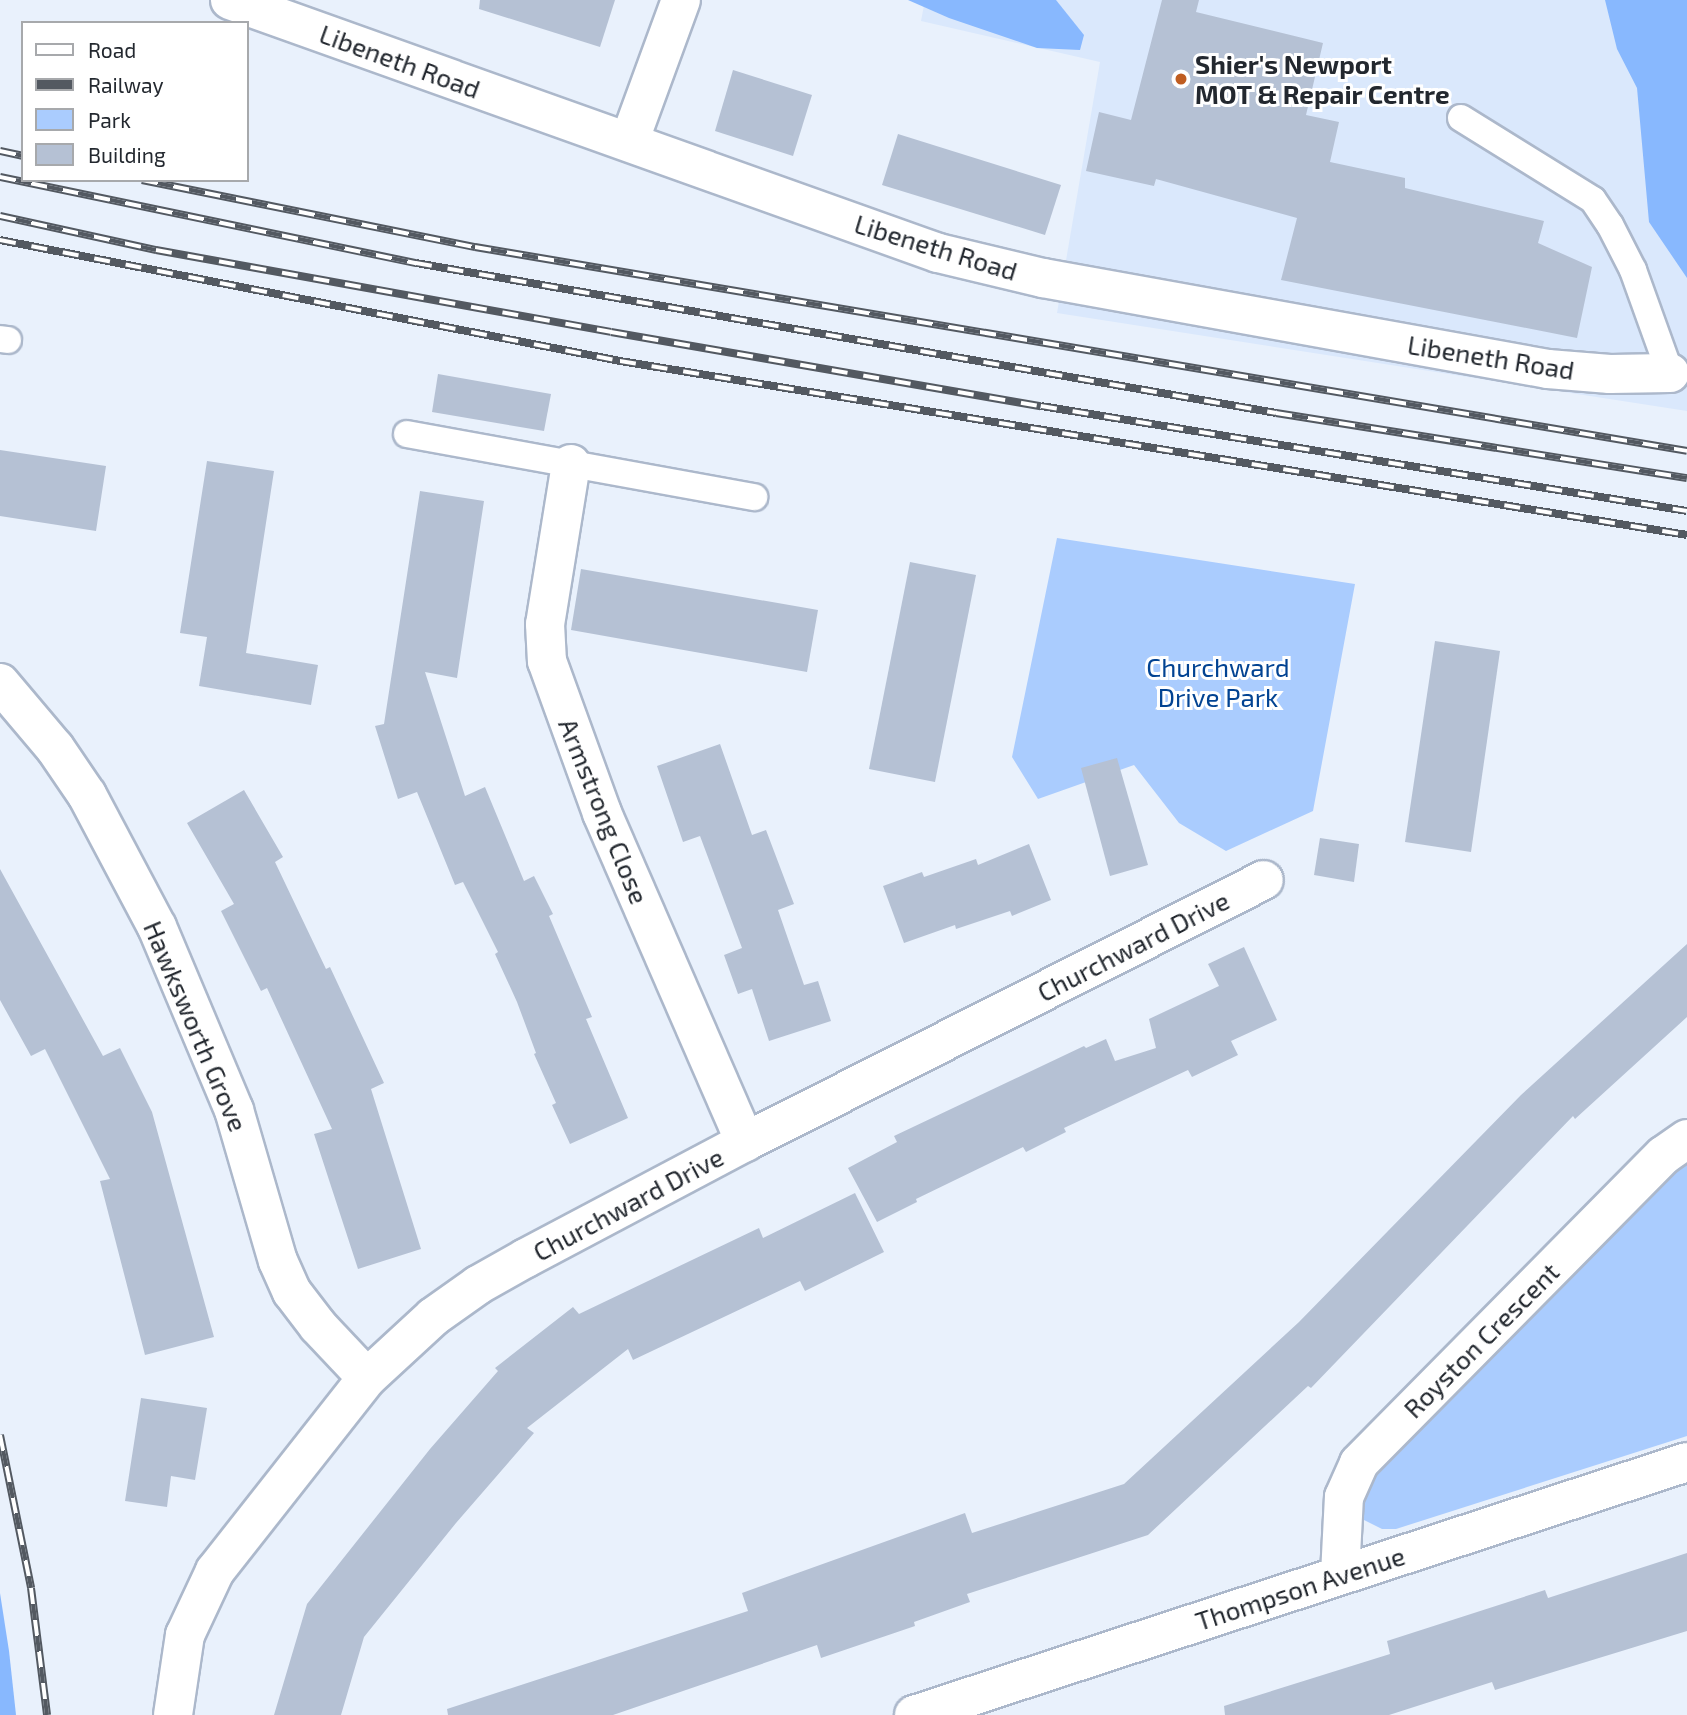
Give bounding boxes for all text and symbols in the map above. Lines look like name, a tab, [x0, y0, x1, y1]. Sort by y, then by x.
street label: Libeneth Road	[316, 18, 484, 104]
legend	[21, 21, 248, 182]
text: Road	[88, 37, 136, 62]
place label: Shier's Newport MOT & Repair Centre	[1195, 48, 1451, 110]
marker: Shier's Newport MOT & Repair Centre	[1173, 71, 1189, 87]
text: Railway	[88, 72, 164, 97]
text: Park	[88, 107, 131, 132]
text: Building	[88, 142, 166, 167]
street label: Libeneth Road	[851, 207, 1021, 287]
street label: Libeneth Road	[1405, 328, 1577, 386]
park label: Churchward Drive Park	[1146, 651, 1290, 712]
street label: Armstrong Close	[553, 714, 655, 908]
street label: Churchward Drive	[1032, 884, 1234, 1008]
street label: Hawksworth Grove	[138, 916, 254, 1136]
street label: Churchward Drive	[528, 1141, 728, 1267]
street label: Royston Crescent	[1397, 1256, 1565, 1424]
street label: Thompson Avenue	[1191, 1539, 1409, 1637]

